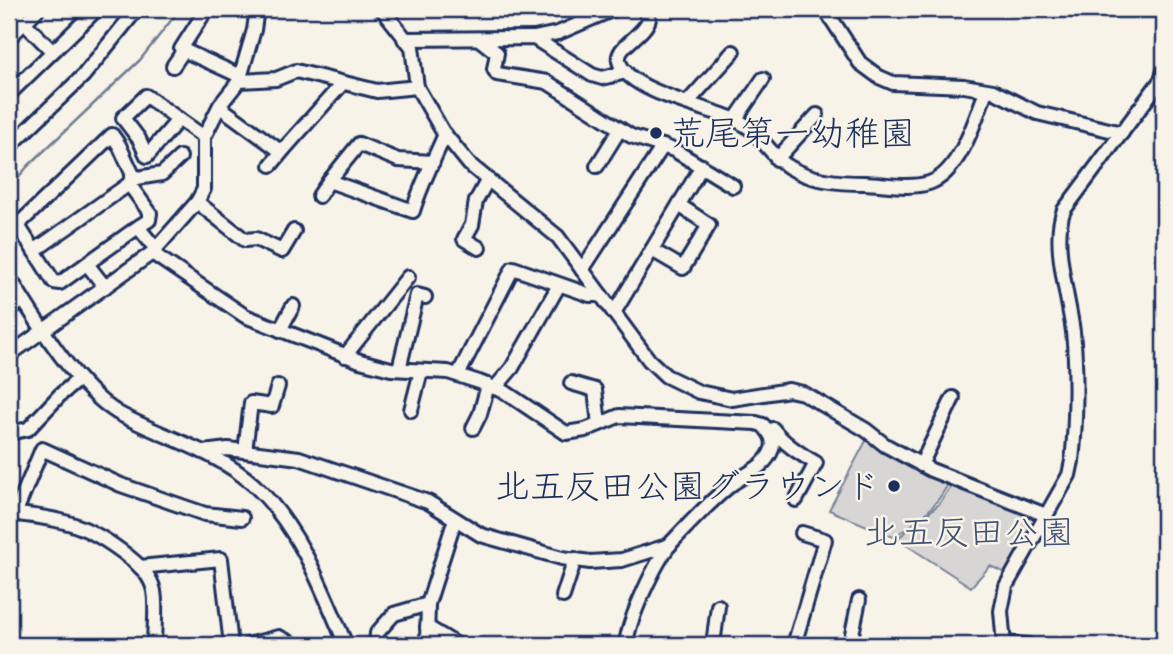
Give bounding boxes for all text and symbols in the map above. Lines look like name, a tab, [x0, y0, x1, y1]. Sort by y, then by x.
place label: 荒尾第一幼稚園	[670, 111, 915, 156]
marker: 荒尾第一幼稚園	[648, 125, 664, 141]
place label: 北五反田公園グラウンド	[495, 464, 880, 509]
marker: 北五反田公園グラウンド	[886, 478, 902, 494]
park label: 北五反田公園	[864, 510, 1074, 555]

